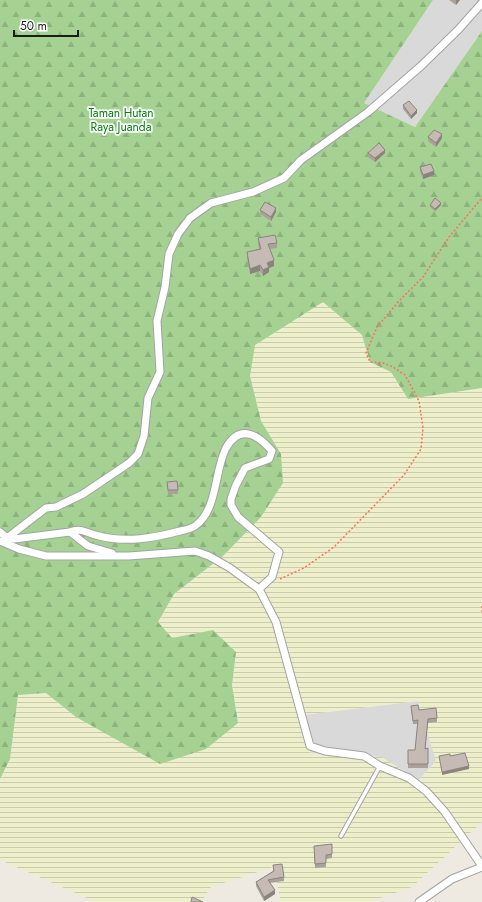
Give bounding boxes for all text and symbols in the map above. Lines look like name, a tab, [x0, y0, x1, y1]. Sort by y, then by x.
scale bar	[14, 12, 78, 38]
text: 50 m	[20, 17, 47, 35]
park label: Taman Hutan Raya Juanda	[88, 104, 154, 136]

